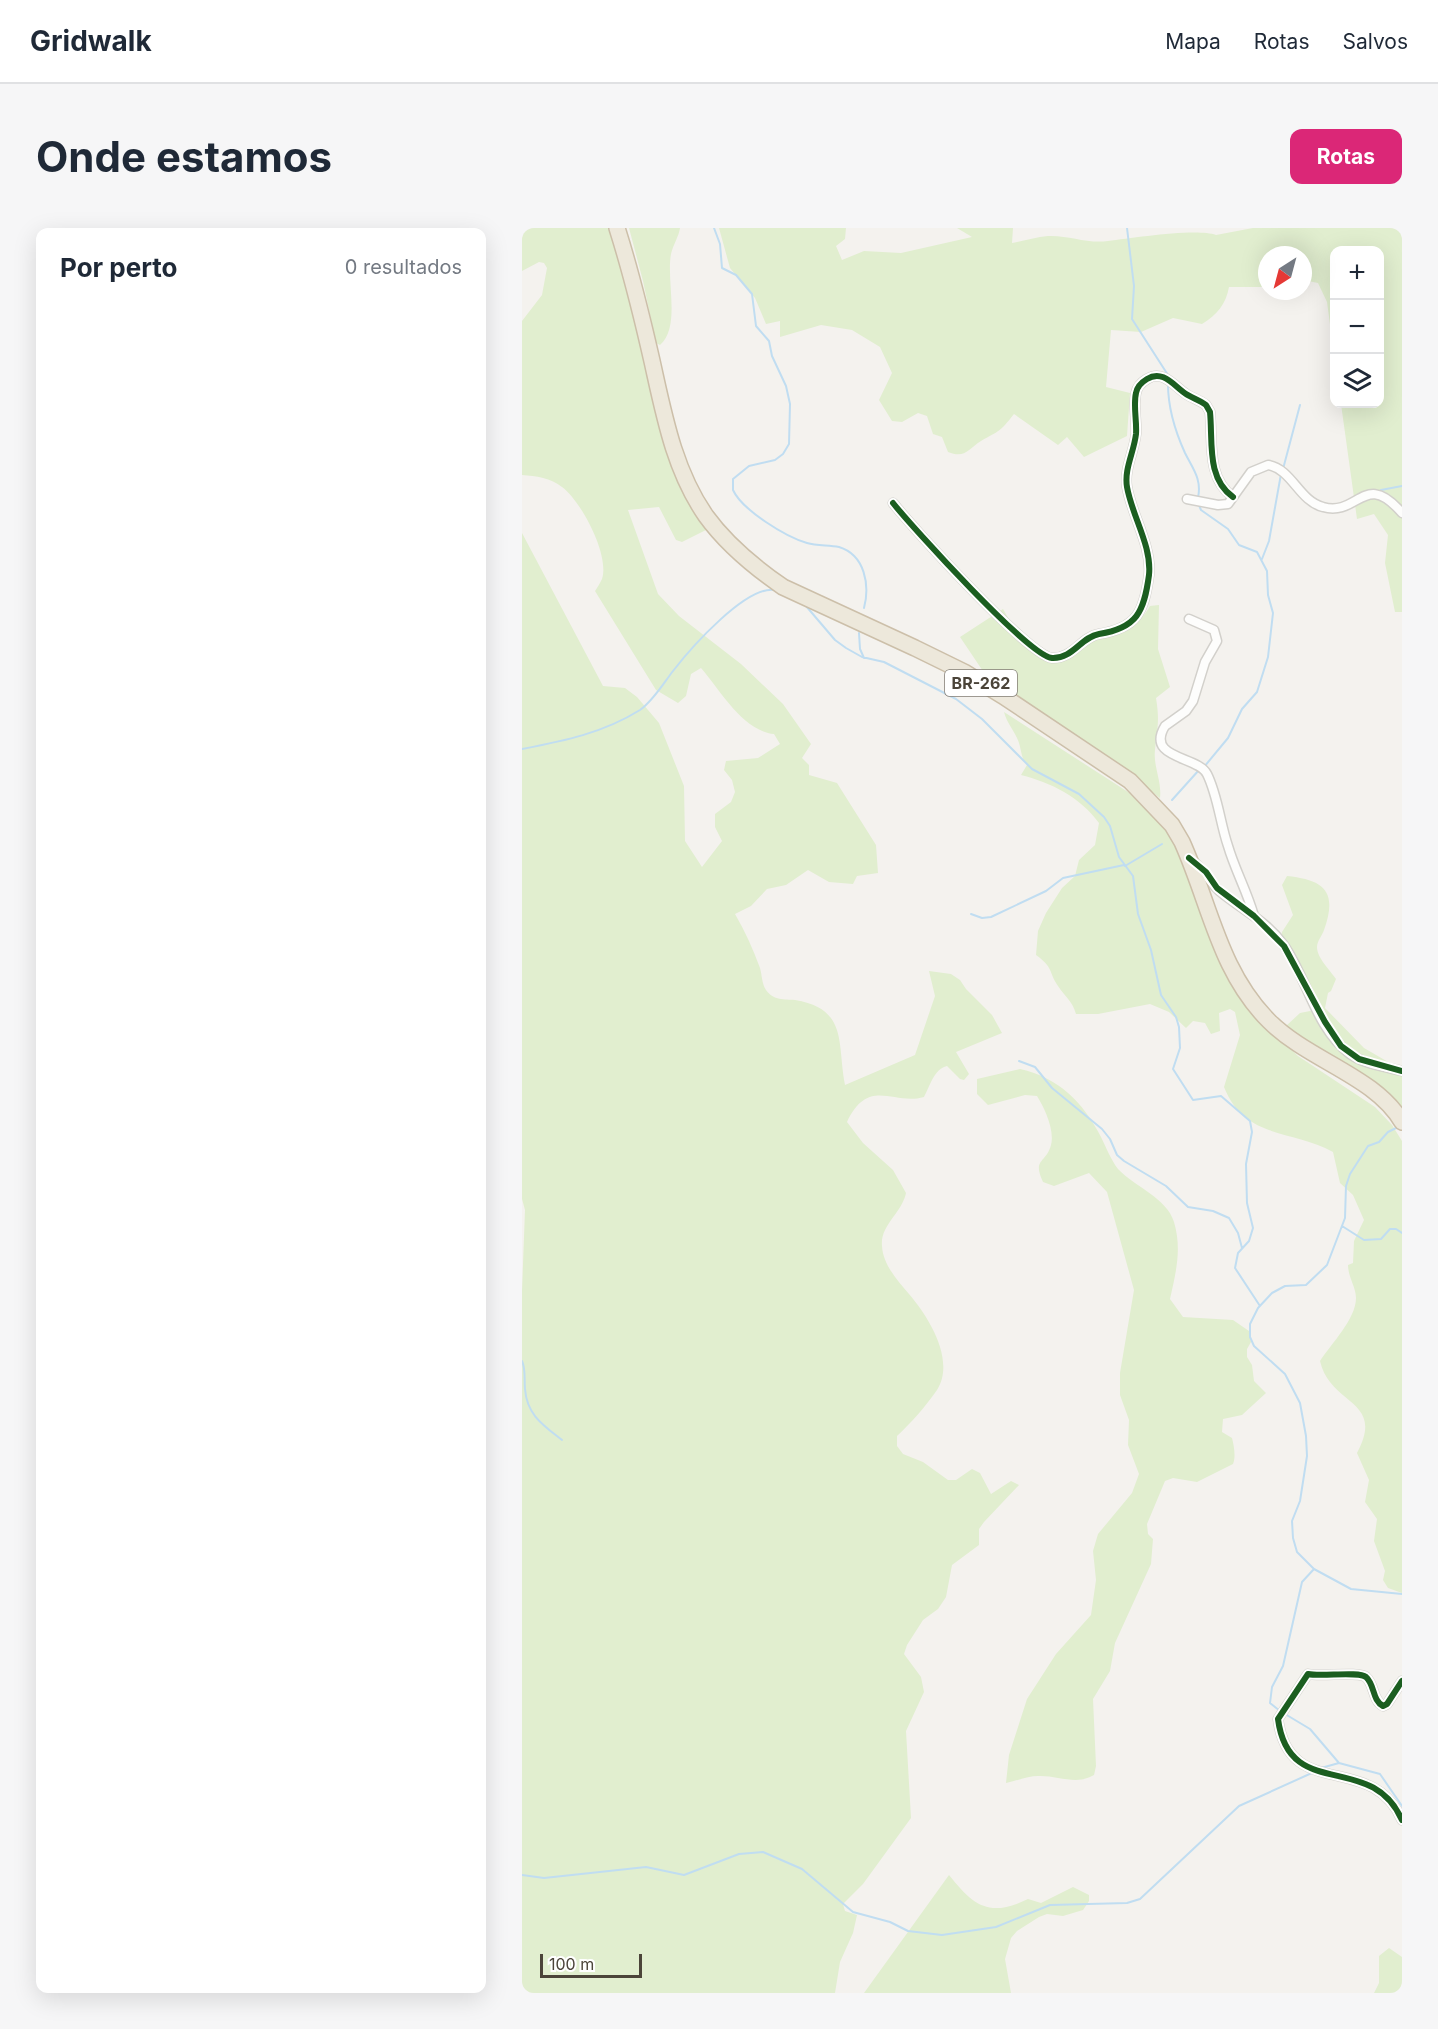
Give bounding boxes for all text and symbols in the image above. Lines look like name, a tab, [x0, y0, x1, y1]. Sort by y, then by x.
text: Gridwalk	[30, 24, 152, 58]
text: Mapa	[1165, 29, 1221, 54]
text: Rotas	[1254, 29, 1309, 54]
text: Salvos	[1342, 29, 1408, 54]
button: Rotas	[1290, 129, 1402, 184]
text: Onde estamos	[36, 131, 332, 182]
north arrow	[1258, 246, 1312, 300]
map controls	[1330, 246, 1384, 408]
button: +	[1330, 246, 1384, 300]
text: Por perto	[60, 252, 178, 283]
text: 0 resultados	[345, 255, 462, 279]
button: −	[1330, 300, 1384, 354]
button: layers	[1330, 354, 1384, 408]
road number: BR-262	[945, 670, 1017, 696]
scale bar	[540, 1951, 642, 1978]
text: 100 m	[549, 1954, 594, 1974]

